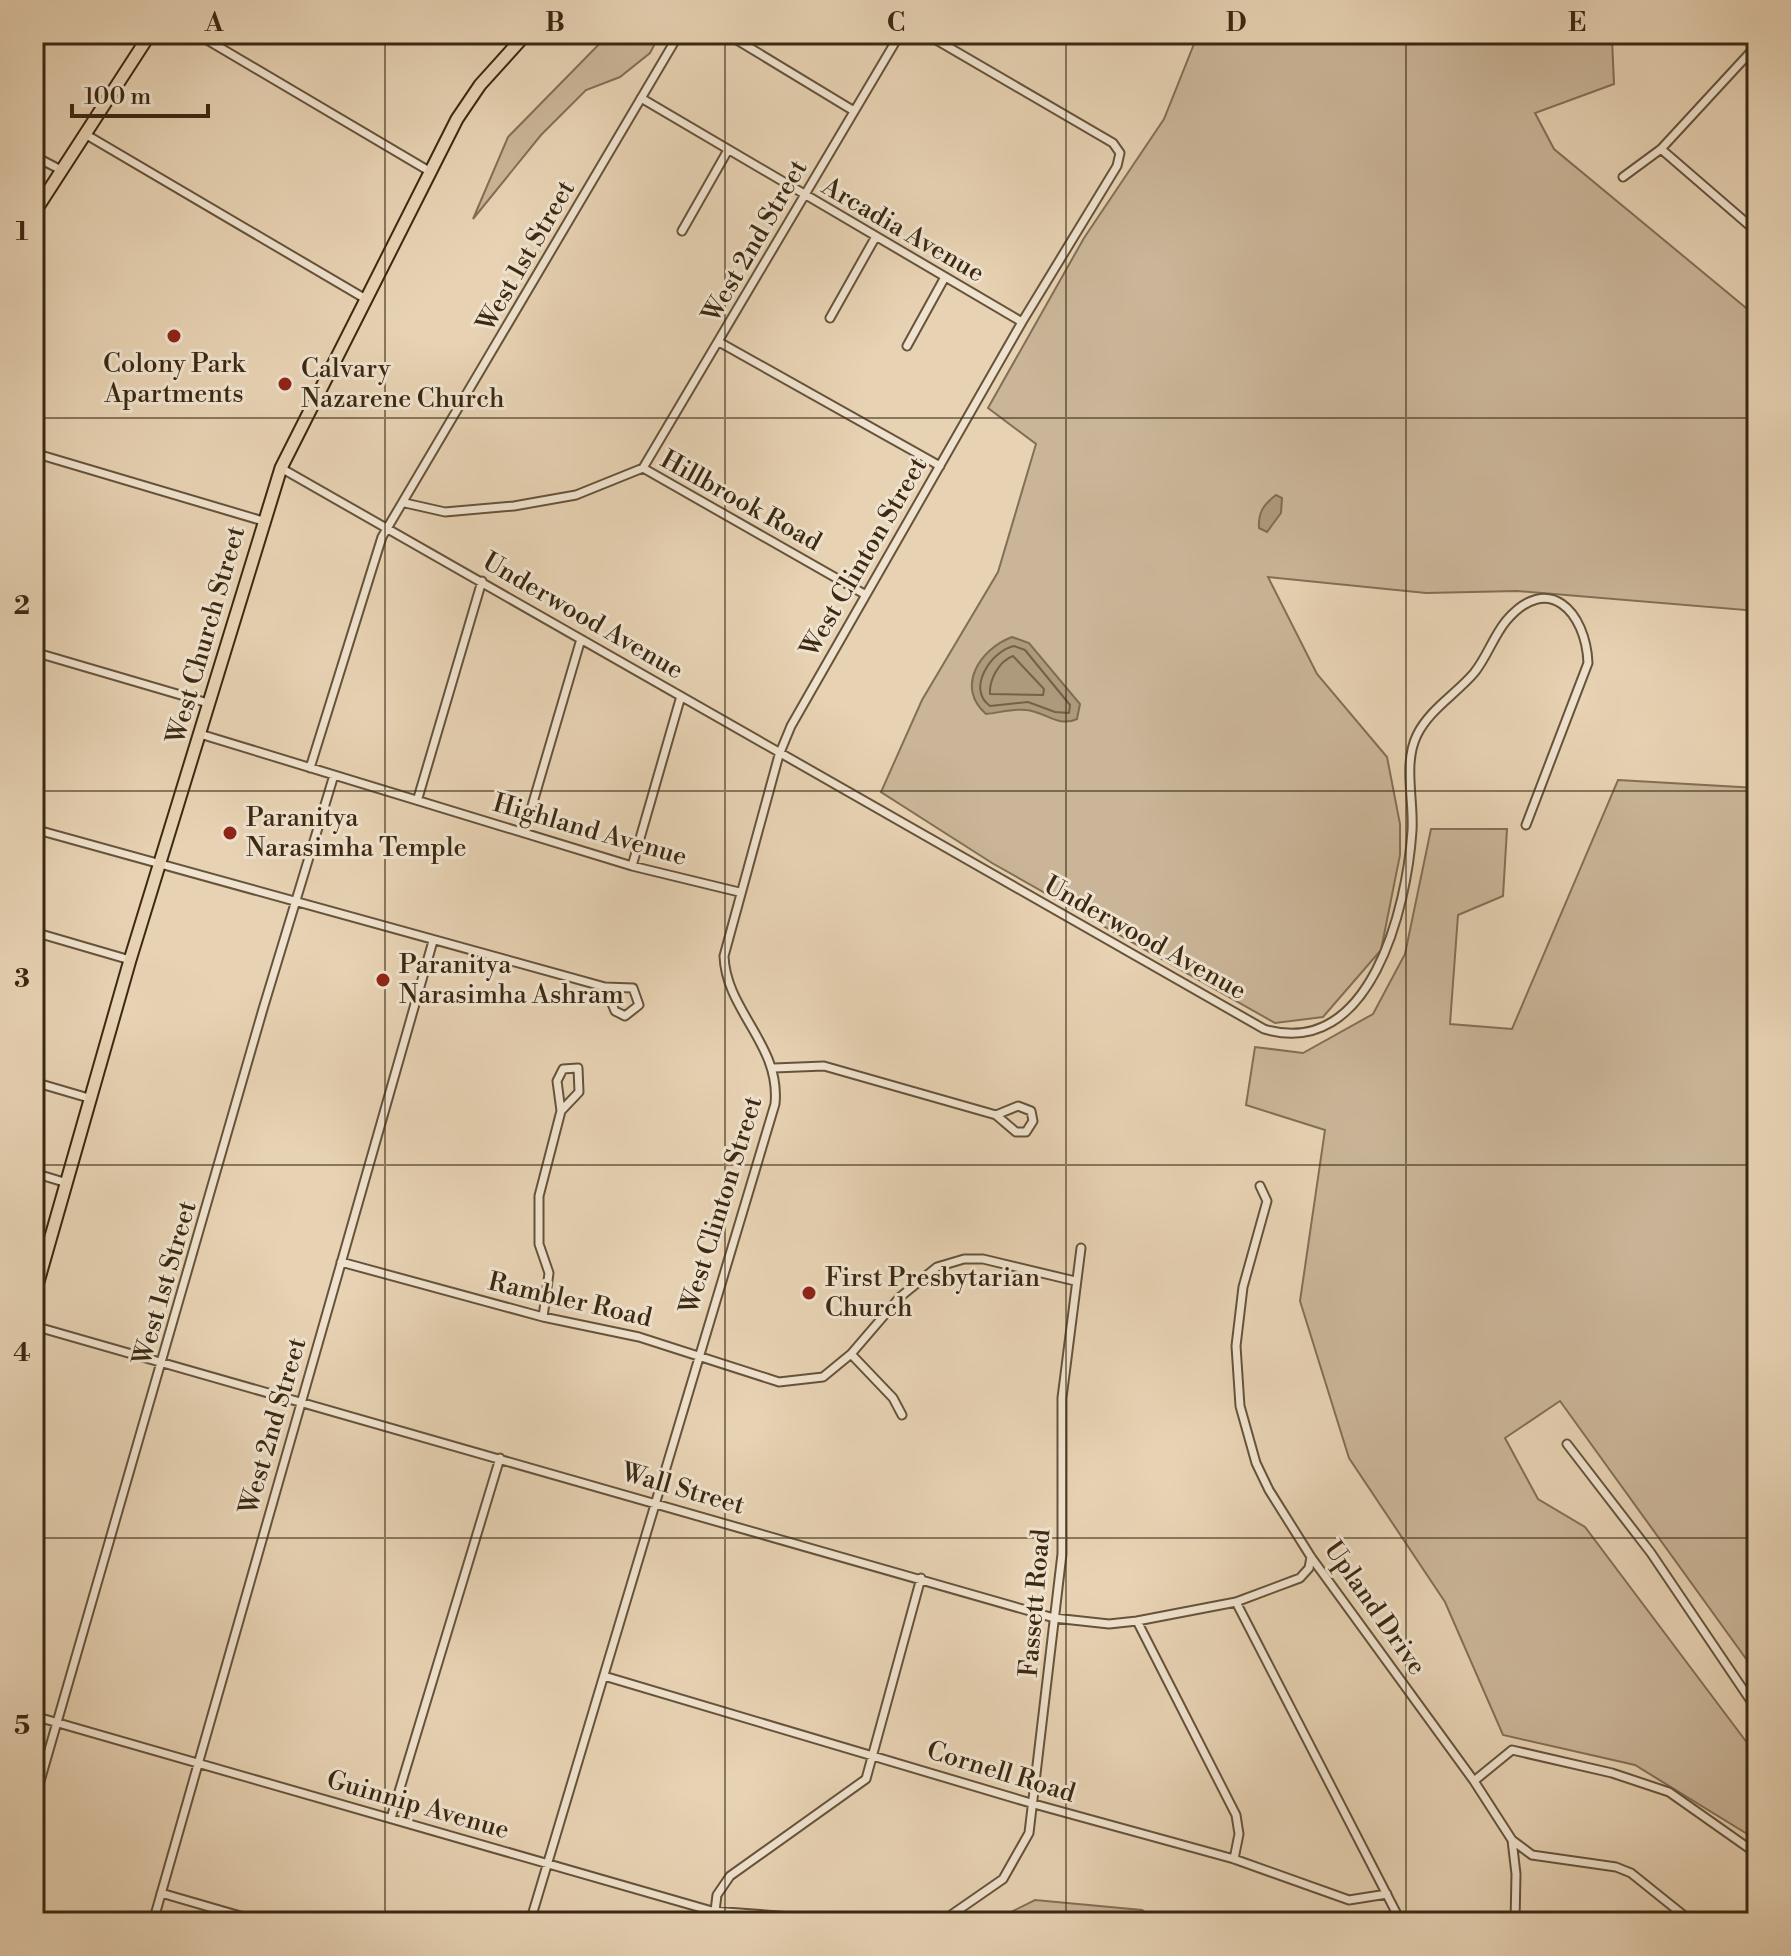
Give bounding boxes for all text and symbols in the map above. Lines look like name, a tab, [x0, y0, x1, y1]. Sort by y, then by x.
text: A	[204, 7, 224, 39]
text: B	[545, 7, 565, 39]
text: C	[887, 7, 905, 39]
text: D	[1226, 7, 1246, 39]
text: E	[1568, 7, 1586, 39]
scale bar	[72, 68, 208, 118]
text: 100 m	[84, 82, 151, 112]
street label: West 2nd Street	[695, 154, 814, 329]
street label: Arcadia Avenue	[815, 170, 990, 290]
street label: West 1st Street	[469, 175, 582, 338]
text: 1	[16, 216, 29, 248]
marker: Colony Park Apartments	[165, 327, 183, 345]
place label: Colony Park Apartments	[103, 348, 246, 410]
place label: Calvary Nazarene Church	[301, 353, 504, 415]
marker: Calvary Nazarene Church	[276, 375, 294, 393]
street label: Hillbrook Road	[655, 444, 827, 558]
street label: West Clinton Street	[793, 451, 934, 664]
street label: West Church Street	[159, 523, 252, 748]
street label: Underwood Avenue	[477, 545, 689, 687]
text: 2	[14, 590, 30, 622]
street label: Highland Avenue	[489, 787, 691, 873]
place label: Paranitya Narasimha Temple	[246, 802, 467, 864]
marker: Paranitya Narasimha Temple	[221, 824, 239, 842]
street label: Underwood Avenue	[1038, 869, 1252, 1007]
place label: Paranitya Narasimha Ashram	[399, 949, 624, 1011]
text: 3	[14, 963, 30, 995]
marker: Paranitya Narasimha Ashram	[374, 971, 392, 989]
street label: West Clinton Street	[672, 1092, 769, 1319]
street label: West 1st Street	[126, 1197, 204, 1370]
place label: First Presbytarian Church	[825, 1262, 1040, 1324]
street label: Rambler Road	[485, 1266, 655, 1334]
marker: First Presbytarian Church	[800, 1284, 818, 1302]
street label: West 2nd Street	[232, 1334, 313, 1519]
text: 4	[13, 1337, 31, 1369]
street label: Wall Street	[617, 1456, 748, 1522]
street label: Fassett Road	[1013, 1527, 1057, 1678]
street label: Upland Drive	[1317, 1535, 1433, 1681]
text: 5	[14, 1710, 30, 1742]
street label: Cornell Road	[923, 1734, 1079, 1810]
street label: Guinnip Avenue	[323, 1764, 513, 1846]

